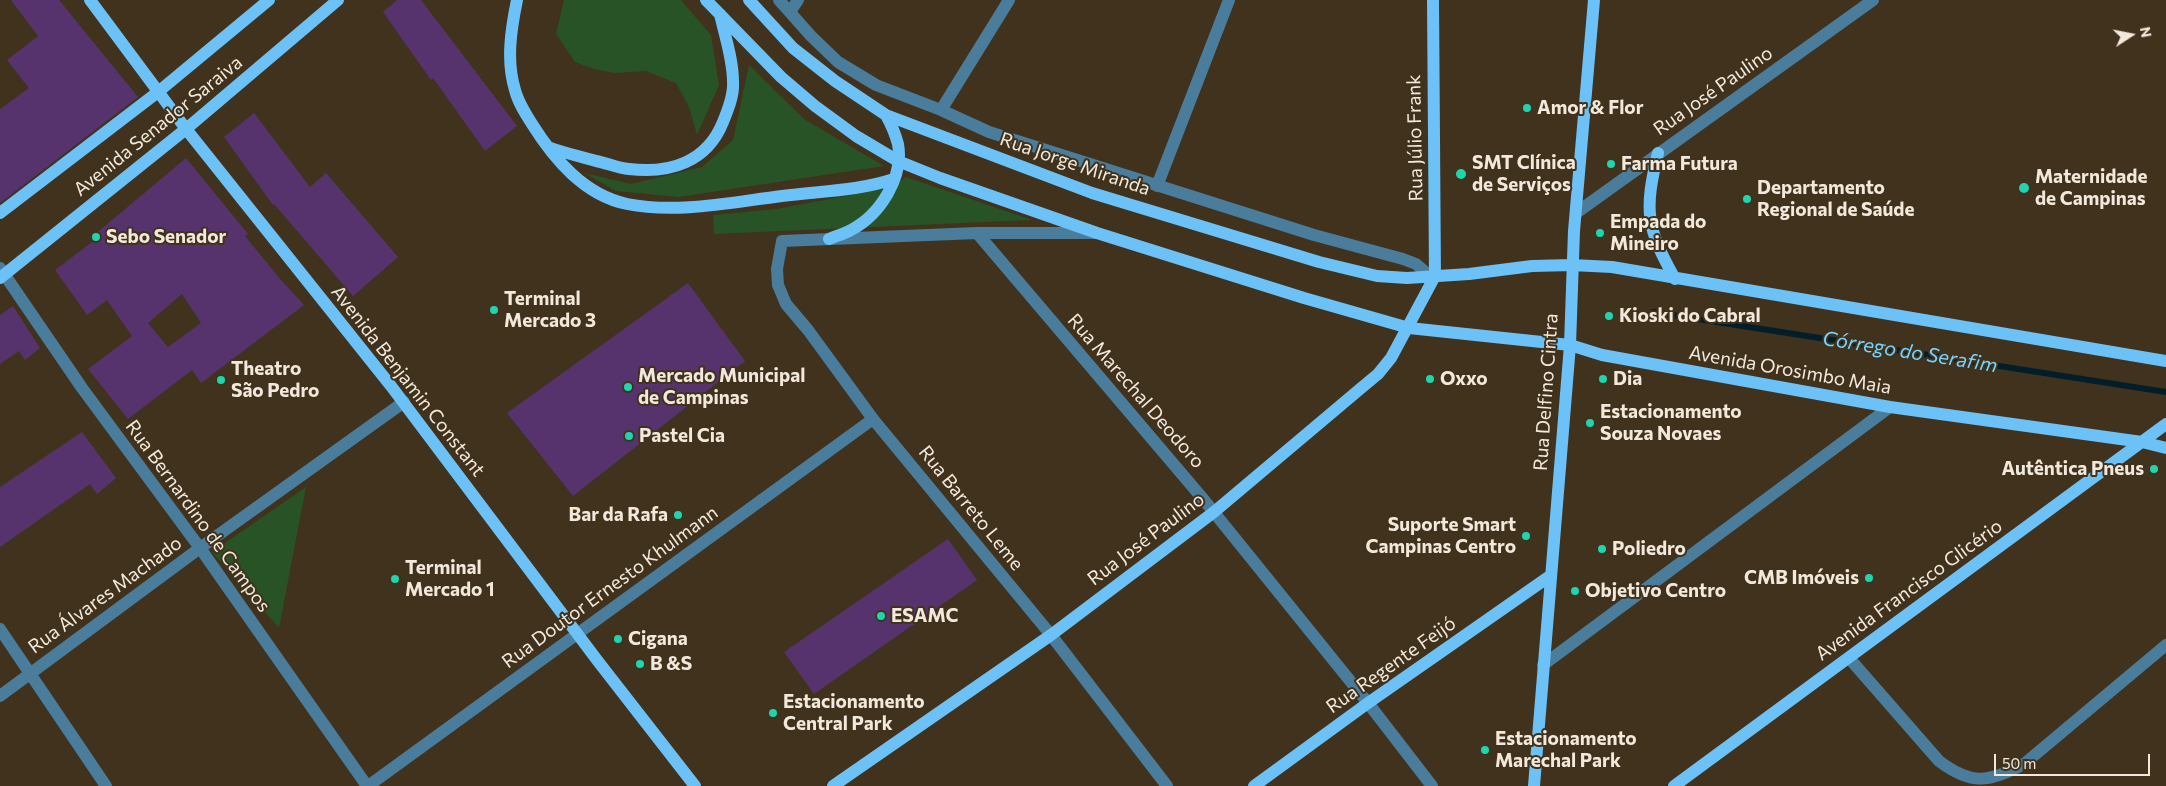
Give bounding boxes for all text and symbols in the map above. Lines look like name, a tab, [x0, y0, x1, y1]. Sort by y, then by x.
north arrow	[2106, 10, 2156, 60]
text: N	[2137, 25, 2156, 39]
street label: Rua José Paulino	[1649, 41, 1777, 141]
street label: Avenida Senador Saraiva	[69, 51, 247, 201]
street label: Rua Júlio Frank	[1402, 74, 1428, 202]
place label: Amor & Flor	[1537, 97, 1644, 119]
marker: Amor & Flor	[1521, 102, 1533, 114]
street label: Rua Jorge Miranda	[997, 128, 1153, 200]
place label: SMT Clínica de Serviços	[1472, 152, 1576, 196]
place label: Farma Futura	[1621, 153, 1738, 175]
marker: Farma Futura	[1605, 158, 1617, 170]
place label: Maternidade de Campinas	[2035, 166, 2147, 210]
marker: SMT Clínica de Serviços	[1454, 167, 1468, 181]
place label: Departamento Regional de Saúde	[1757, 177, 1914, 221]
marker: Maternidade de Campinas	[2017, 181, 2031, 195]
marker: Departamento Regional de Saúde	[1741, 193, 1753, 205]
place label: Empada do Mineiro	[1610, 211, 1706, 255]
place label: Sebo Senador	[106, 226, 226, 248]
marker: Empada do Mineiro	[1594, 227, 1606, 239]
marker: Sebo Senador	[90, 231, 102, 243]
street label: Avenida Benjamin Constant	[326, 281, 490, 481]
place label: Terminal Mercado 3	[504, 288, 596, 332]
marker: Terminal Mercado 3	[488, 304, 500, 316]
place label: Kioski do Cabral	[1619, 305, 1761, 327]
street label: Rua Marechal Deodoro	[1063, 309, 1209, 473]
marker: Kioski do Cabral	[1603, 310, 1615, 322]
street label: Rua Delfino Cintra	[1529, 312, 1563, 472]
water label: Córrego do Serafim	[1821, 326, 1999, 378]
street label: Avenida Orosimbo Maia	[1687, 341, 1893, 399]
place label: Theatro São Pedro	[231, 358, 319, 402]
place label: Mercado Municipal de Campinas	[638, 365, 805, 409]
place label: Oxxo	[1440, 368, 1488, 390]
place label: Dia	[1613, 368, 1642, 390]
marker: Oxxo	[1424, 373, 1436, 385]
marker: Dia	[1597, 373, 1609, 385]
marker: Theatro São Pedro	[215, 374, 227, 386]
marker: Mercado Municipal de Campinas	[622, 381, 634, 393]
place label: Estacionamento Souza Novaes	[1600, 401, 1742, 445]
street label: Rua Bernardino de Campos	[121, 416, 275, 616]
marker: Estacionamento Souza Novaes	[1584, 417, 1596, 429]
place label: Pastel Cia	[639, 425, 725, 447]
marker: Pastel Cia	[623, 430, 635, 442]
street label: Rua Barreto Leme	[914, 441, 1028, 575]
place label: Autêntica Pneus	[2002, 458, 2144, 480]
marker: Autêntica Pneus	[2148, 463, 2160, 475]
street label: Rua José Paulino	[1083, 488, 1209, 590]
street label: Rua Doutor Ernesto Khulmann	[498, 501, 722, 673]
place label: Bar da Rafa	[569, 504, 668, 526]
marker: Bar da Rafa	[672, 509, 684, 521]
place label: Suporte Smart Campinas Centro	[1365, 514, 1516, 558]
street label: Avenida Francisco Glicério	[1811, 515, 2007, 665]
marker: Suporte Smart Campinas Centro	[1520, 530, 1532, 542]
street label: Rua Álvares Machado	[24, 532, 186, 658]
place label: Poliedro	[1612, 538, 1686, 560]
marker: Poliedro	[1596, 543, 1608, 555]
place label: Terminal Mercado 1	[405, 557, 495, 601]
place label: CMB Imóveis	[1744, 567, 1859, 589]
marker: CMB Imóveis	[1863, 572, 1875, 584]
marker: Terminal Mercado 1	[389, 573, 401, 585]
place label: Objetivo Centro	[1585, 580, 1726, 602]
marker: Objetivo Centro	[1569, 585, 1581, 597]
place label: ESAMC	[891, 605, 958, 627]
marker: ESAMC	[875, 610, 887, 622]
street label: Rua Regente Feijó	[1322, 612, 1460, 718]
place label: Cigana	[628, 628, 688, 650]
marker: Cigana	[612, 633, 624, 645]
place label: B &S	[650, 653, 692, 675]
marker: B &S	[634, 658, 646, 670]
place label: Estacionamento Central Park	[783, 691, 925, 735]
marker: Estacionamento Central Park	[767, 707, 779, 719]
place label: Estacionamento Marechal Park	[1495, 728, 1637, 772]
marker: Estacionamento Marechal Park	[1479, 744, 1491, 756]
scale bar	[1996, 744, 2152, 776]
text: 50 m	[2002, 754, 2036, 772]

